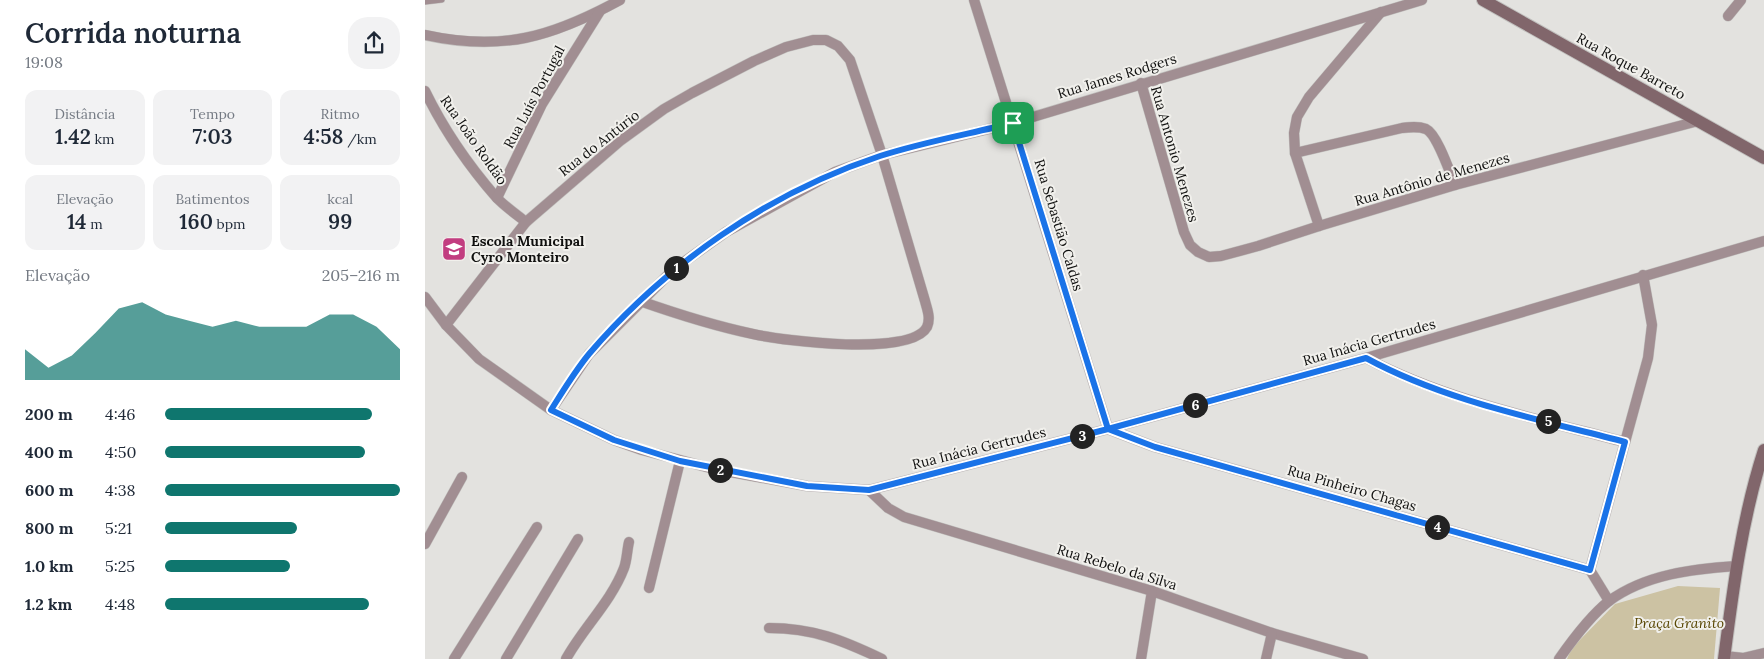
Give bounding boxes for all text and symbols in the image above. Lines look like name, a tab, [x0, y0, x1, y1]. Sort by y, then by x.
text: Corrida noturna	[25, 15, 241, 51]
button: share	[348, 17, 400, 69]
street label: Rua Roque Barreto	[1573, 29, 1689, 103]
street label: Rua Luís Portugal	[499, 42, 569, 151]
street label: Rua James Rodgers	[1055, 49, 1179, 103]
text: 19:08	[25, 52, 63, 72]
street label: Rua Antonio Menezes	[1147, 84, 1203, 224]
street label: Rua João Roldão	[437, 92, 511, 188]
pin	[992, 102, 1034, 144]
text: Distância	[55, 105, 115, 123]
text: Tempo	[190, 105, 235, 123]
text: Ritmo	[321, 105, 360, 123]
street label: Rua do Antúrio	[555, 106, 643, 180]
icon: arrive	[999, 109, 1027, 137]
text: 1.42	[55, 123, 91, 150]
text: 7:03	[192, 123, 233, 150]
text: 4:58	[303, 123, 343, 150]
text: km	[91, 130, 115, 148]
text: /km	[343, 130, 377, 148]
street label: Rua Antônio de Menezes	[1352, 148, 1512, 210]
street label: Rua Sebastião Caldas	[1030, 157, 1088, 293]
text: Elevação	[56, 190, 113, 208]
text: Batimentos	[176, 190, 249, 208]
text: kcal	[327, 190, 353, 208]
text: 14	[67, 208, 87, 235]
text: 160	[179, 208, 213, 235]
text: 99	[328, 208, 352, 235]
text: m	[87, 215, 103, 233]
text: bpm	[213, 215, 246, 233]
place label: Escola Municipal Cyro Monteiro	[471, 232, 585, 266]
school or university icon: Escola Municipal Cyro Monteiro	[441, 236, 467, 262]
pin: 1	[663, 256, 689, 280]
text: 1	[674, 259, 679, 277]
text: Elevação	[25, 265, 90, 285]
text: 205–216 m	[322, 265, 400, 285]
street label: Rua Inácia Gertrudes	[1301, 314, 1437, 370]
pin: 6	[1183, 392, 1207, 418]
text: 6	[1191, 396, 1200, 414]
text: 200 m	[25, 404, 73, 424]
text: 4:46	[105, 404, 136, 424]
pin: 5	[1535, 408, 1561, 434]
text: 5	[1545, 412, 1552, 430]
street label: Rua Inácia Gertrudes	[910, 423, 1048, 473]
pin: 3	[1069, 424, 1095, 448]
text: 3	[1079, 427, 1086, 445]
text: 400 m	[25, 442, 73, 462]
text: 4:50	[105, 442, 136, 462]
pin: 2	[707, 458, 733, 482]
text: 2	[717, 461, 724, 479]
street label: Rua Pinheiro Chagas	[1285, 461, 1419, 515]
text: 600 m	[25, 480, 73, 500]
text: 4:38	[105, 480, 136, 500]
pin: 4	[1425, 514, 1449, 540]
text: 800 m	[25, 518, 73, 538]
text: 5:21	[105, 518, 132, 538]
text: 4	[1434, 518, 1441, 536]
street label: Rua Rebelo da Silva	[1055, 540, 1179, 594]
text: 1.0 km	[25, 556, 74, 576]
text: 5:25	[105, 556, 135, 576]
text: 1.2 km	[25, 594, 72, 614]
text: 4:48	[105, 594, 135, 614]
park label: Praça Granito	[1634, 614, 1724, 632]

